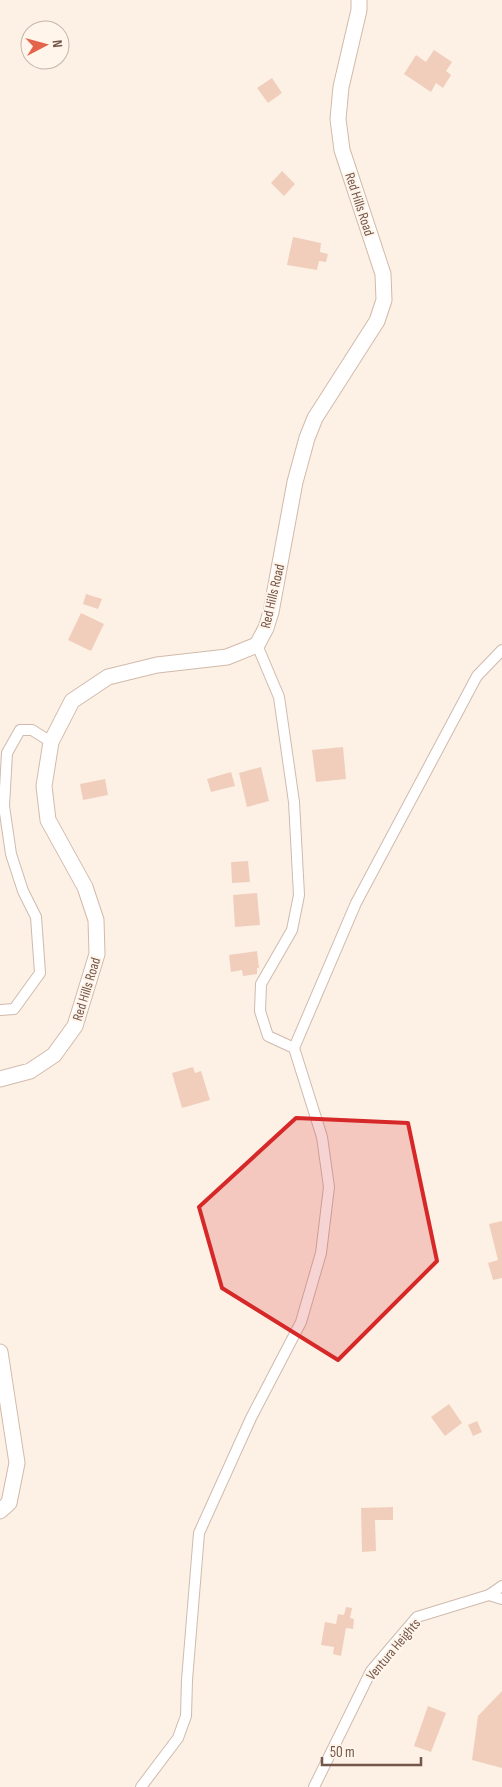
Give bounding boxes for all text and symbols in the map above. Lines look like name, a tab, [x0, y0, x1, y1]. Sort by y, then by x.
north arrow	[20, 20, 70, 70]
text: N	[49, 39, 66, 48]
street label: Red Hills Road	[341, 170, 378, 238]
street label: Red Hills Road	[257, 562, 288, 630]
street label: Red Hills Road	[69, 955, 104, 1023]
street label: Ventura Heights	[363, 1615, 424, 1684]
scale bar	[322, 1734, 421, 1766]
text: 50 m	[330, 1743, 355, 1762]

